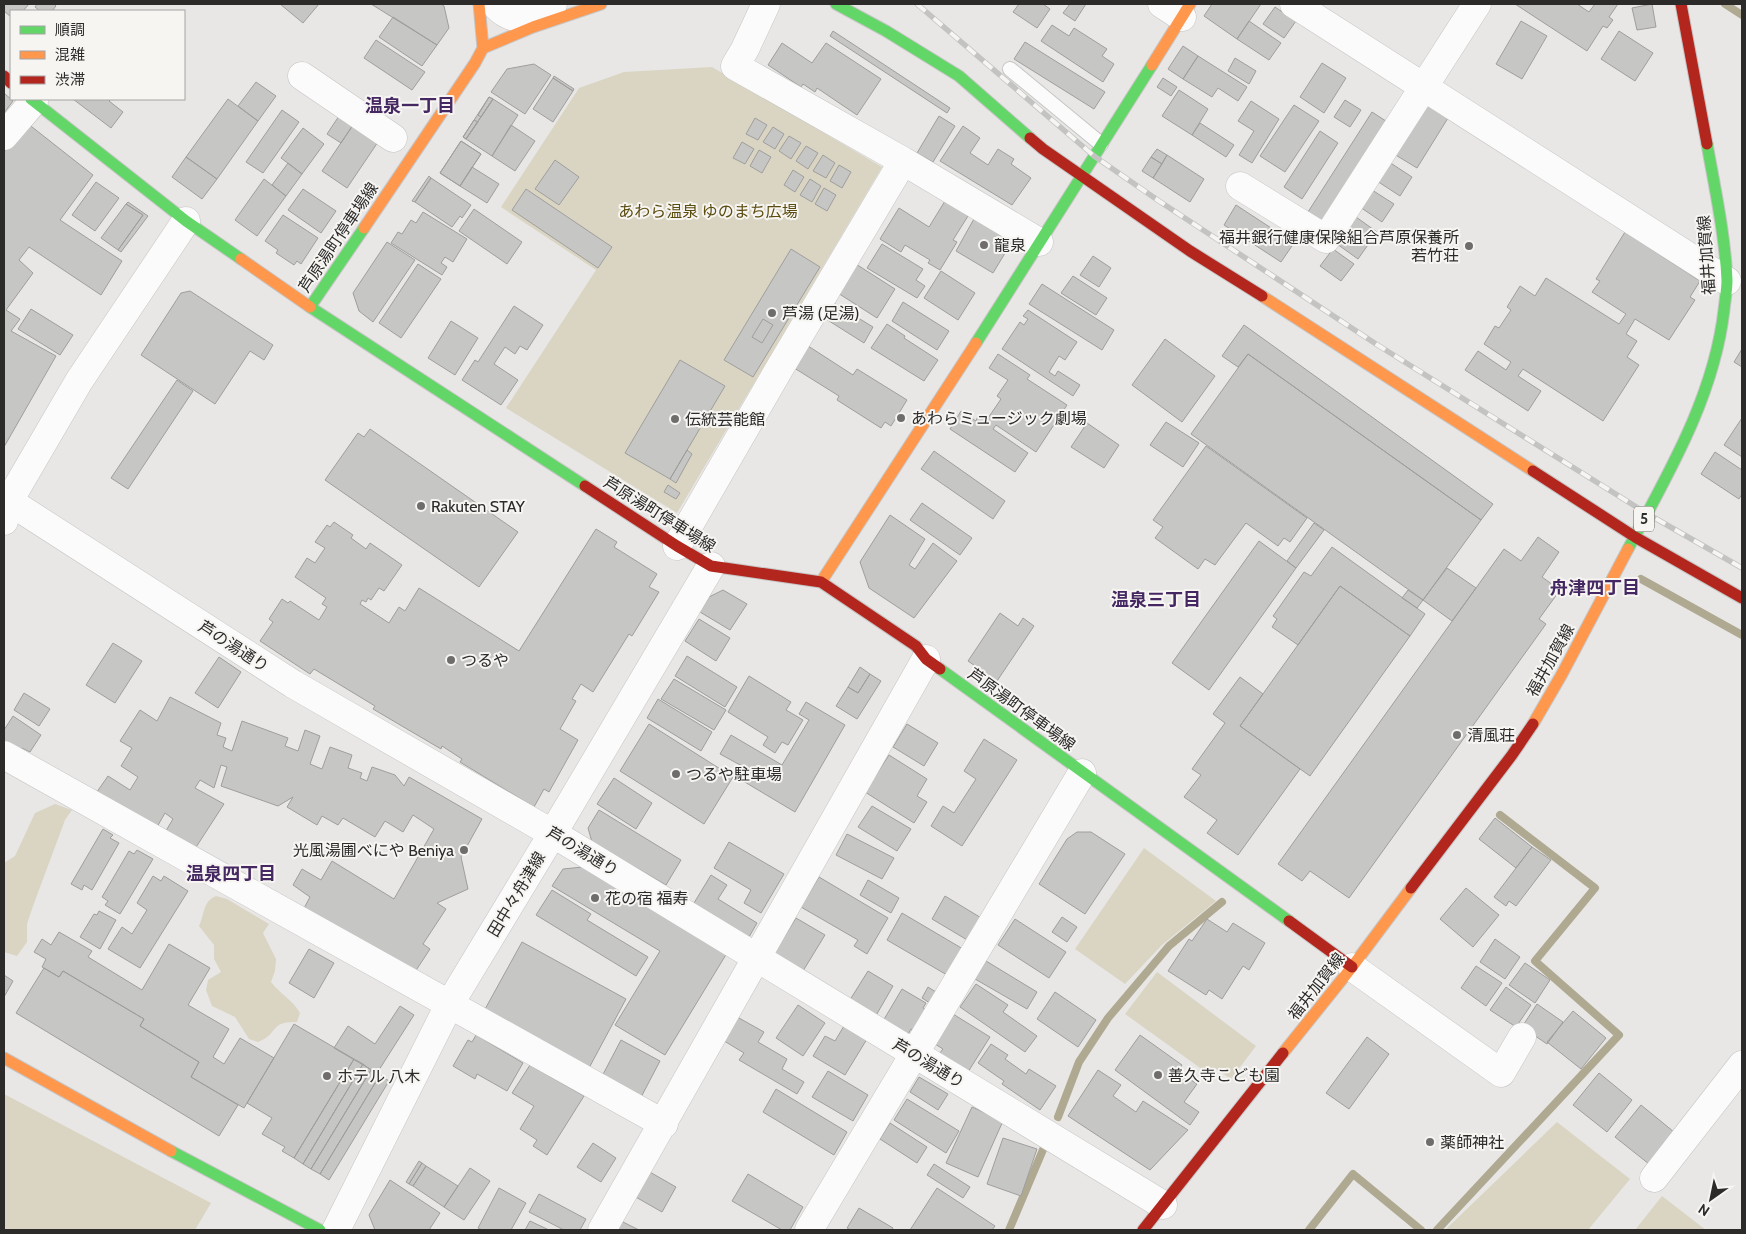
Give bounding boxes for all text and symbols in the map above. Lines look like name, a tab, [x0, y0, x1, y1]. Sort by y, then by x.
legend	[10, 10, 185, 100]
text: 順調	[55, 21, 85, 39]
text: 混雑	[55, 46, 85, 64]
text: 渋滞	[55, 71, 85, 89]
district label: 温泉一丁目	[365, 95, 455, 117]
street label: 芦原湯町停車場線	[295, 179, 382, 296]
park label: あわら温泉 ゆのまち広場	[618, 202, 798, 221]
street label: 福井加賀線	[1694, 214, 1719, 296]
place label: 福井銀行健康保険組合芦原保養所 若竹荘	[1219, 228, 1459, 265]
place label: 龍泉	[994, 236, 1026, 255]
marker: 龍泉	[978, 239, 990, 251]
marker: 福井銀行健康保険組合芦原保養所 若竹荘	[1463, 240, 1475, 252]
place label: 芦湯 (足湯)	[782, 304, 860, 323]
marker: 芦湯 (足湯)	[766, 307, 778, 319]
place label: あわらミュージック劇場	[911, 409, 1087, 428]
place label: 伝統芸能館	[685, 410, 765, 429]
marker: あわらミュージック劇場	[895, 412, 907, 424]
marker: 伝統芸能館	[669, 413, 681, 425]
street label: 芦原湯町停車場線	[600, 472, 719, 556]
place label: Rakuten STAY	[431, 497, 526, 516]
marker: Rakuten STAY	[415, 500, 427, 512]
road number: 5	[1634, 506, 1654, 532]
district label: 舟津四丁目	[1550, 577, 1640, 599]
district label: 温泉三丁目	[1111, 589, 1201, 611]
street label: 芦の湯通り	[195, 617, 272, 676]
street label: 福井加賀線	[1523, 621, 1578, 700]
place label: つるや	[461, 651, 509, 670]
marker: つるや	[445, 654, 457, 666]
street label: 芦原湯町停車場線	[964, 664, 1079, 755]
place label: 清風荘	[1467, 726, 1515, 745]
marker: 清風荘	[1451, 729, 1463, 741]
place label: つるや駐車場	[686, 765, 782, 784]
marker: つるや駐車場	[670, 768, 682, 780]
street label: 芦の湯通り	[544, 823, 622, 880]
place label: 光風湯圃べにや Beniya	[293, 841, 454, 860]
marker: 光風湯圃べにや Beniya	[458, 844, 470, 856]
street label: 田中々舟津線	[484, 848, 549, 940]
district label: 温泉四丁目	[186, 863, 276, 885]
place label: 花の宿 福寿	[605, 889, 689, 908]
marker: 花の宿 福寿	[589, 892, 601, 904]
street label: 福井加賀線	[1284, 949, 1349, 1024]
street label: 芦の湯通り	[890, 1035, 968, 1092]
place label: 善久寺こども園	[1168, 1066, 1280, 1085]
place label: ホテル 八木	[337, 1067, 421, 1086]
marker: 善久寺こども園	[1152, 1069, 1164, 1081]
marker: ホテル 八木	[321, 1070, 333, 1082]
place label: 薬師神社	[1440, 1133, 1504, 1152]
marker: 薬師神社	[1424, 1136, 1436, 1148]
north arrow	[1686, 1174, 1736, 1224]
text: N	[1695, 1200, 1713, 1220]

